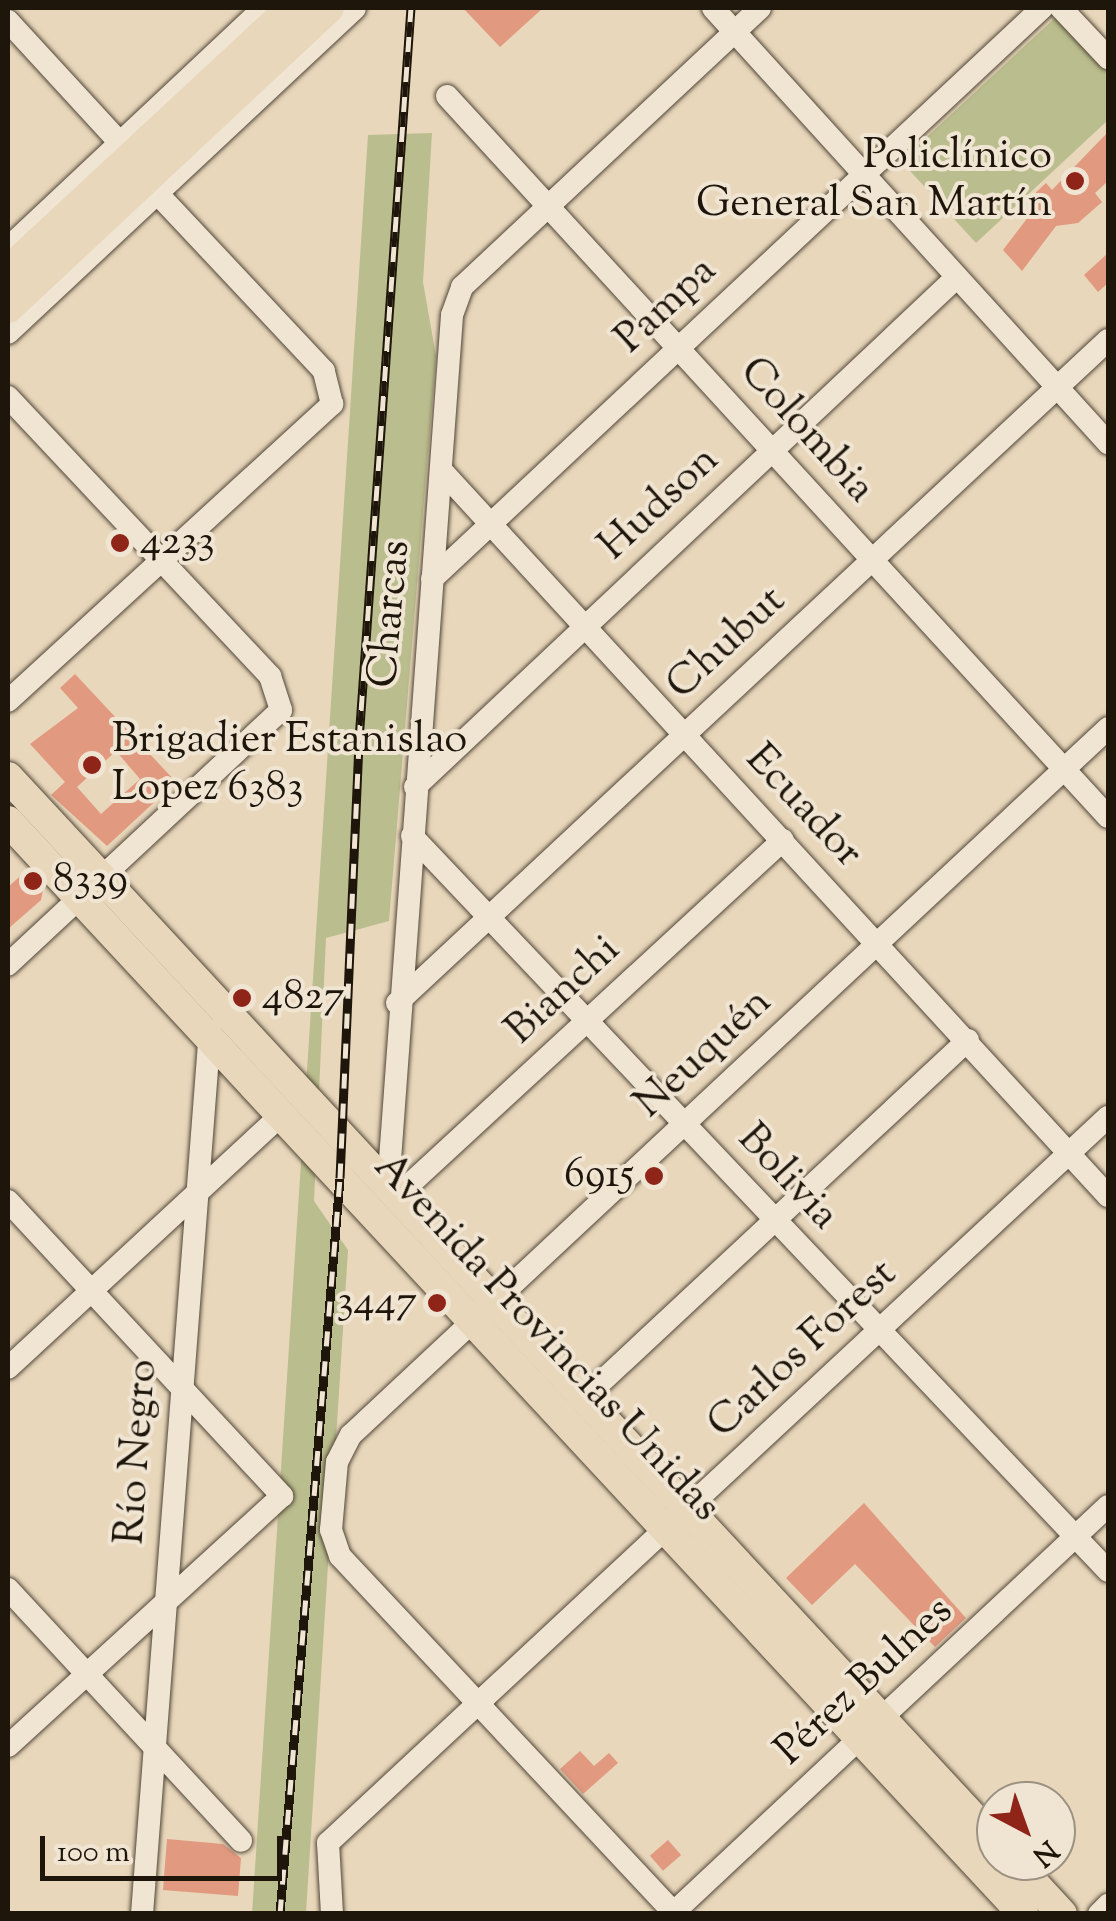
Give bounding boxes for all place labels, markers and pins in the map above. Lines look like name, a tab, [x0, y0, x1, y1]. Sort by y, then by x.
place label: Policlínico General San Martín	[696, 132, 1052, 230]
marker: Policlínico General San Martín	[1062, 168, 1088, 194]
place label: 4233	[140, 518, 215, 568]
marker: 4233	[109, 532, 131, 554]
place label: Brigadier Estanislao Lopez 6383	[112, 716, 467, 814]
marker: Brigadier Estanislao Lopez 6383	[81, 754, 103, 776]
place label: 8339	[53, 856, 128, 906]
marker: 8339	[22, 870, 44, 892]
place label: 4827	[262, 973, 344, 1023]
marker: 4827	[231, 987, 253, 1009]
place label: 6915	[564, 1151, 634, 1201]
marker: 6915	[643, 1165, 665, 1187]
place label: 3447	[337, 1278, 417, 1328]
marker: 3447	[426, 1292, 448, 1314]

